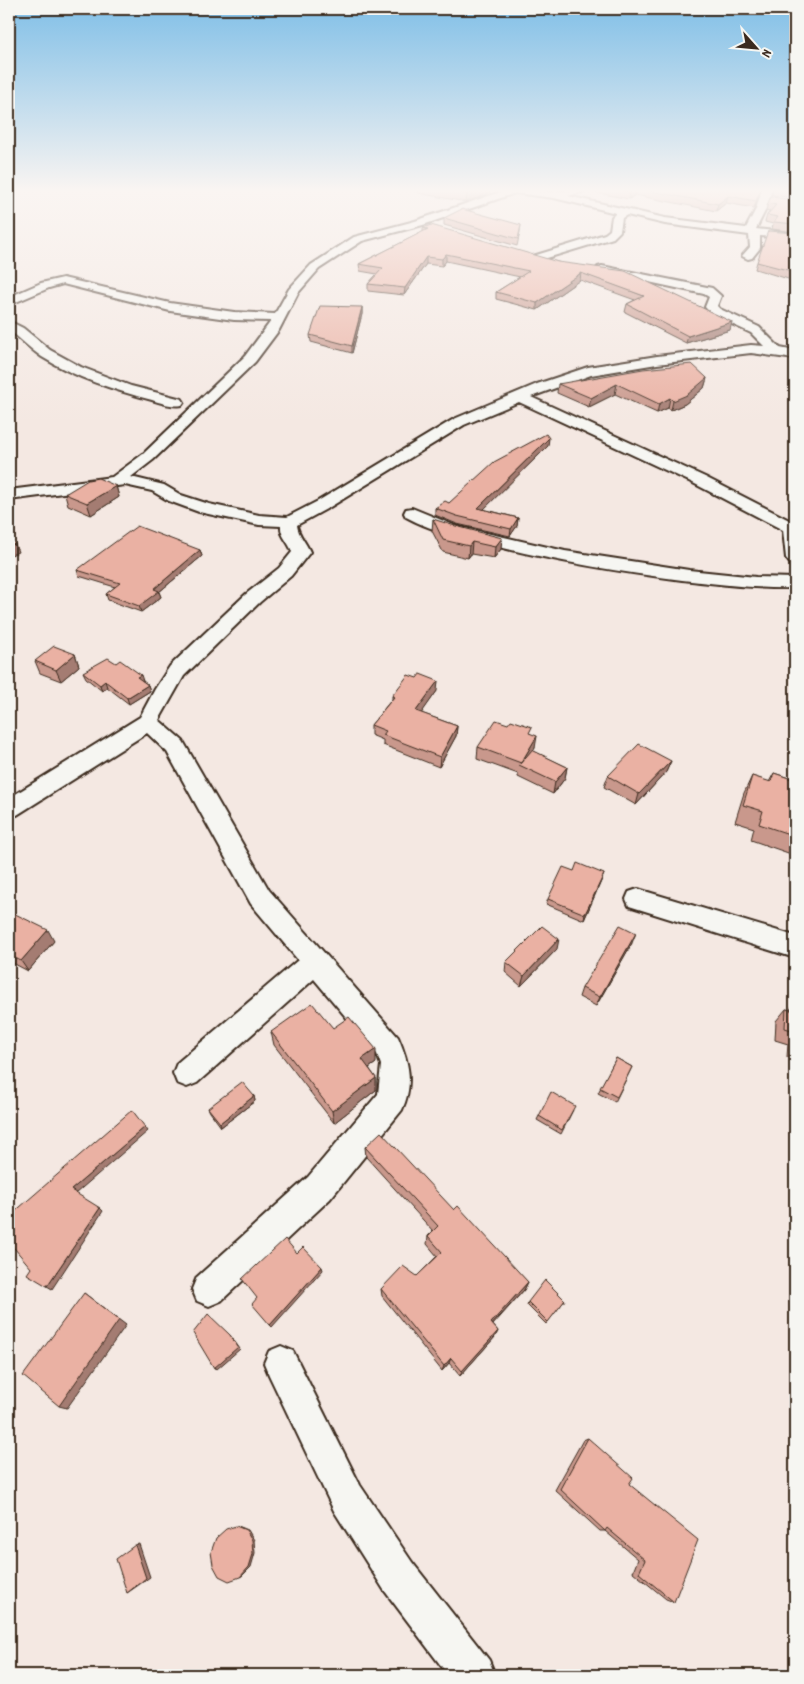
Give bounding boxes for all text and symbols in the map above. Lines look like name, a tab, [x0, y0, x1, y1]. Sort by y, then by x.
north arrow	[732, 22, 782, 72]
text: N	[755, 45, 776, 61]

